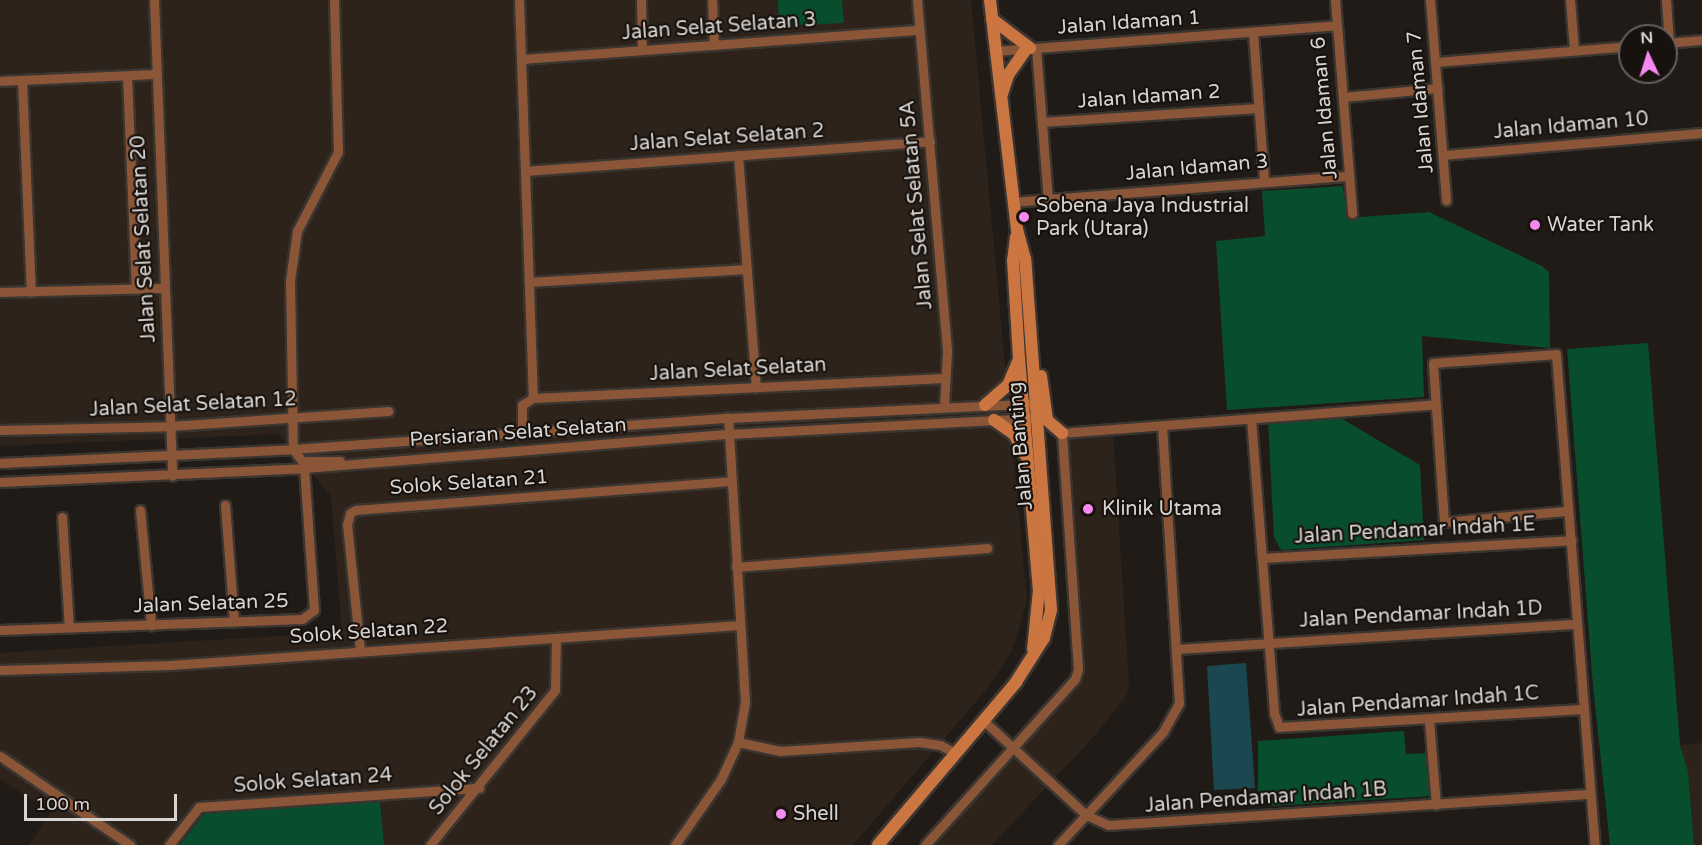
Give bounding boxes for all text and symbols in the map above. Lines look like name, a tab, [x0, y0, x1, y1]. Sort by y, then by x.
street label: Jalan Idaman 1	[1057, 6, 1201, 40]
street label: Jalan Selat Selatan 3	[621, 8, 817, 46]
north arrow	[1618, 24, 1678, 84]
text: N	[1640, 28, 1654, 48]
street label: Jalan Idaman 7	[1403, 30, 1439, 174]
street label: Jalan Idaman 6	[1307, 36, 1343, 180]
street label: Jalan Idaman 2	[1077, 80, 1221, 114]
street label: Jalan Selat Selatan 5A	[896, 99, 938, 311]
street label: Jalan Idaman 10	[1492, 107, 1650, 145]
street label: Jalan Selat Selatan 2	[629, 119, 825, 157]
street label: Jalan Selat Selatan 20	[127, 135, 161, 343]
street label: Jalan Idaman 3	[1125, 150, 1269, 186]
place label: Sobena Jaya Industrial Park (Utara)	[1036, 194, 1249, 241]
marker: Sobena Jaya Industrial Park (Utara)	[1017, 210, 1031, 224]
place label: Water Tank	[1547, 213, 1654, 237]
marker: Water Tank	[1528, 218, 1542, 232]
street label: Jalan Selat Selatan	[649, 353, 827, 387]
street label: Jalan Banting	[1003, 381, 1039, 511]
street label: Jalan Selat Selatan 12	[89, 388, 297, 422]
street label: Persiaran Selat Selatan	[409, 413, 627, 453]
street label: Solok Selatan 21	[389, 465, 549, 501]
place label: Klinik Utama	[1102, 497, 1222, 521]
marker: Klinik Utama	[1079, 500, 1097, 518]
street label: Jalan Pendamar Indah 1E	[1294, 513, 1536, 549]
street label: Jalan Selatan 25	[133, 589, 289, 619]
street label: Jalan Pendamar Indah 1D	[1299, 597, 1543, 633]
street label: Solok Selatan 22	[289, 614, 449, 650]
street label: Solok Selatan 23	[425, 682, 543, 820]
street label: Jalan Pendamar Indah 1C	[1296, 682, 1540, 722]
street label: Solok Selatan 24	[233, 763, 393, 799]
street label: Jalan Pendamar Indah 1B	[1144, 778, 1388, 818]
scale bar	[27, 782, 180, 820]
text: 100 m	[35, 793, 90, 815]
place label: Shell	[793, 802, 839, 826]
marker: Shell	[774, 807, 788, 821]

